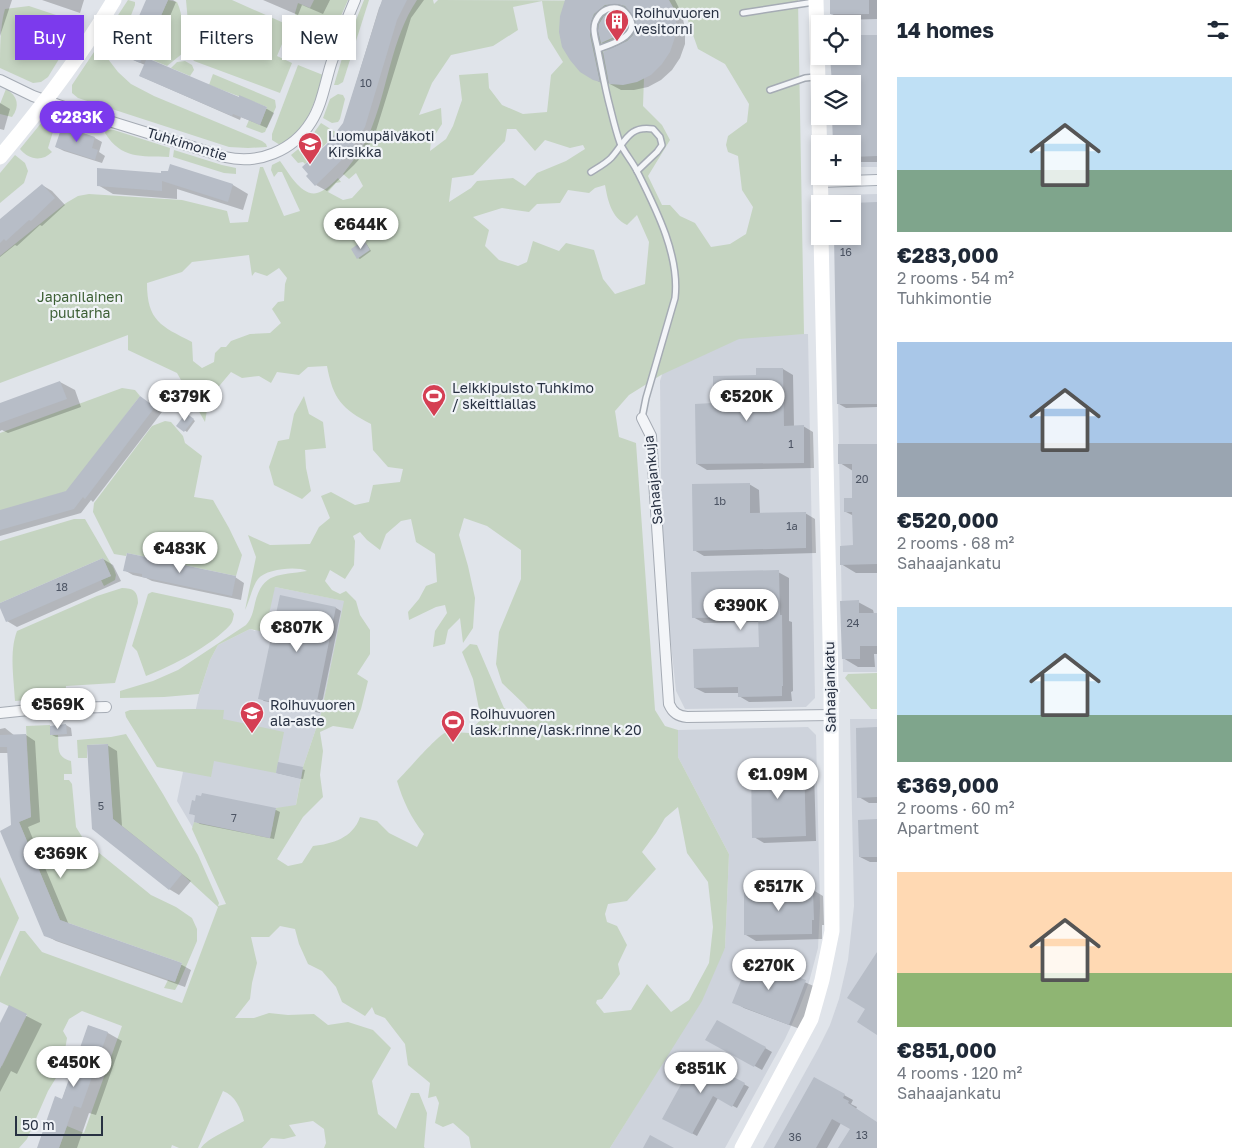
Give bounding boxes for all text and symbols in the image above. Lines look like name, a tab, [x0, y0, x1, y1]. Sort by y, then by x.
place label: Roihuvuoren vesitorni	[634, 4, 719, 37]
building icon: Roihuvuoren vesitorni	[604, 8, 630, 42]
chip: Buy	[15, 15, 84, 60]
chip: Rent	[94, 15, 171, 60]
chip: Filters	[181, 15, 272, 60]
chip: New	[282, 15, 356, 60]
map controls	[811, 15, 861, 245]
button: locate	[811, 15, 861, 65]
icon: filters	[1204, 16, 1232, 44]
text: 14 homes	[897, 17, 994, 43]
button: layers	[811, 75, 861, 125]
house number: 10	[360, 76, 372, 89]
pin: €283K	[42, 100, 112, 143]
text: €283K	[51, 107, 103, 127]
icon: home	[1020, 110, 1110, 200]
street label: Tuhkimontie	[145, 123, 229, 164]
place label: Luomupäiväkoti Kirsikka	[328, 127, 435, 160]
school or university icon: Luomupäiväkoti Kirsikka	[297, 131, 323, 165]
button: +	[811, 135, 861, 185]
button: −	[811, 195, 861, 245]
pin: €644K	[326, 208, 396, 250]
text: €644K	[334, 214, 388, 234]
text: €283,000	[897, 242, 999, 268]
house number: 16	[840, 245, 852, 258]
text: 2 rooms · 54 m²	[897, 268, 1014, 288]
park label: Japanilainen puutarha	[37, 288, 123, 321]
text: Tuhkimontie	[897, 288, 992, 308]
icon: home	[1020, 375, 1110, 465]
place label: Leikkipuisto Tuhkimo / skeittiallas	[452, 379, 594, 412]
pin: €379K	[150, 380, 220, 422]
pin: €520K	[712, 380, 782, 422]
sports icon: Leikkipuisto Tuhkimo / skeittiallas	[421, 383, 447, 417]
text: €379K	[159, 386, 211, 406]
text: €520K	[721, 386, 773, 406]
street label: Sahaajankuja	[639, 435, 666, 526]
house number: 1	[788, 437, 794, 450]
house number: 20	[855, 472, 869, 485]
house number: 1b	[714, 494, 726, 507]
text: €520,000	[897, 507, 999, 533]
house number: 1a	[786, 519, 798, 532]
pin: €483K	[145, 532, 215, 574]
text: 2 rooms · 68 m²	[897, 533, 1014, 553]
text: €483K	[154, 538, 206, 558]
text: Sahaajankatu	[897, 553, 1001, 573]
house number: 18	[56, 580, 68, 593]
pin: €390K	[706, 588, 776, 631]
text: €390K	[714, 595, 768, 615]
pin: €807K	[262, 610, 332, 653]
house number: 24	[846, 616, 860, 629]
text: €807K	[271, 617, 323, 637]
icon: home	[1020, 640, 1110, 730]
street label: Sahaajankatu	[820, 641, 839, 733]
pin: €569K	[23, 688, 93, 730]
text: €569K	[32, 694, 84, 714]
place label: Roihuvuoren ala-aste	[270, 696, 355, 729]
school or university icon: Roihuvuoren ala-aste	[239, 700, 265, 734]
place label: Roihuvuoren lask.rinne/lask.rinne k 20	[470, 705, 642, 738]
sports icon: Roihuvuoren lask.rinne/lask.rinne k 20	[440, 709, 466, 743]
pin: €1.09M	[737, 758, 819, 800]
text: €1.09M	[748, 764, 808, 784]
text: €369,000	[897, 772, 999, 798]
text: 2 rooms · 60 m²	[897, 798, 1015, 818]
house number: 5	[98, 799, 104, 812]
house number: 7	[231, 811, 237, 824]
text: Apartment	[897, 818, 979, 838]
pin: €369K	[26, 836, 96, 879]
text: €369K	[35, 843, 87, 863]
pin: €517K	[744, 870, 814, 912]
text: €517K	[754, 876, 804, 896]
icon: home	[1020, 905, 1110, 995]
pin: €270K	[734, 948, 804, 991]
text: €270K	[743, 955, 795, 975]
text: €851,000	[897, 1037, 997, 1063]
pin: €450K	[39, 1046, 109, 1088]
text: €450K	[47, 1052, 101, 1072]
pin: €851K	[666, 1052, 736, 1094]
text: €851K	[675, 1058, 727, 1078]
text: 4 rooms · 120 m²	[897, 1063, 1022, 1083]
text: Sahaajankatu	[897, 1083, 1001, 1103]
scale bar	[15, 1113, 102, 1136]
text: 50 m	[22, 1116, 55, 1133]
house number: 13	[856, 1128, 868, 1141]
house number: 36	[788, 1130, 802, 1143]

